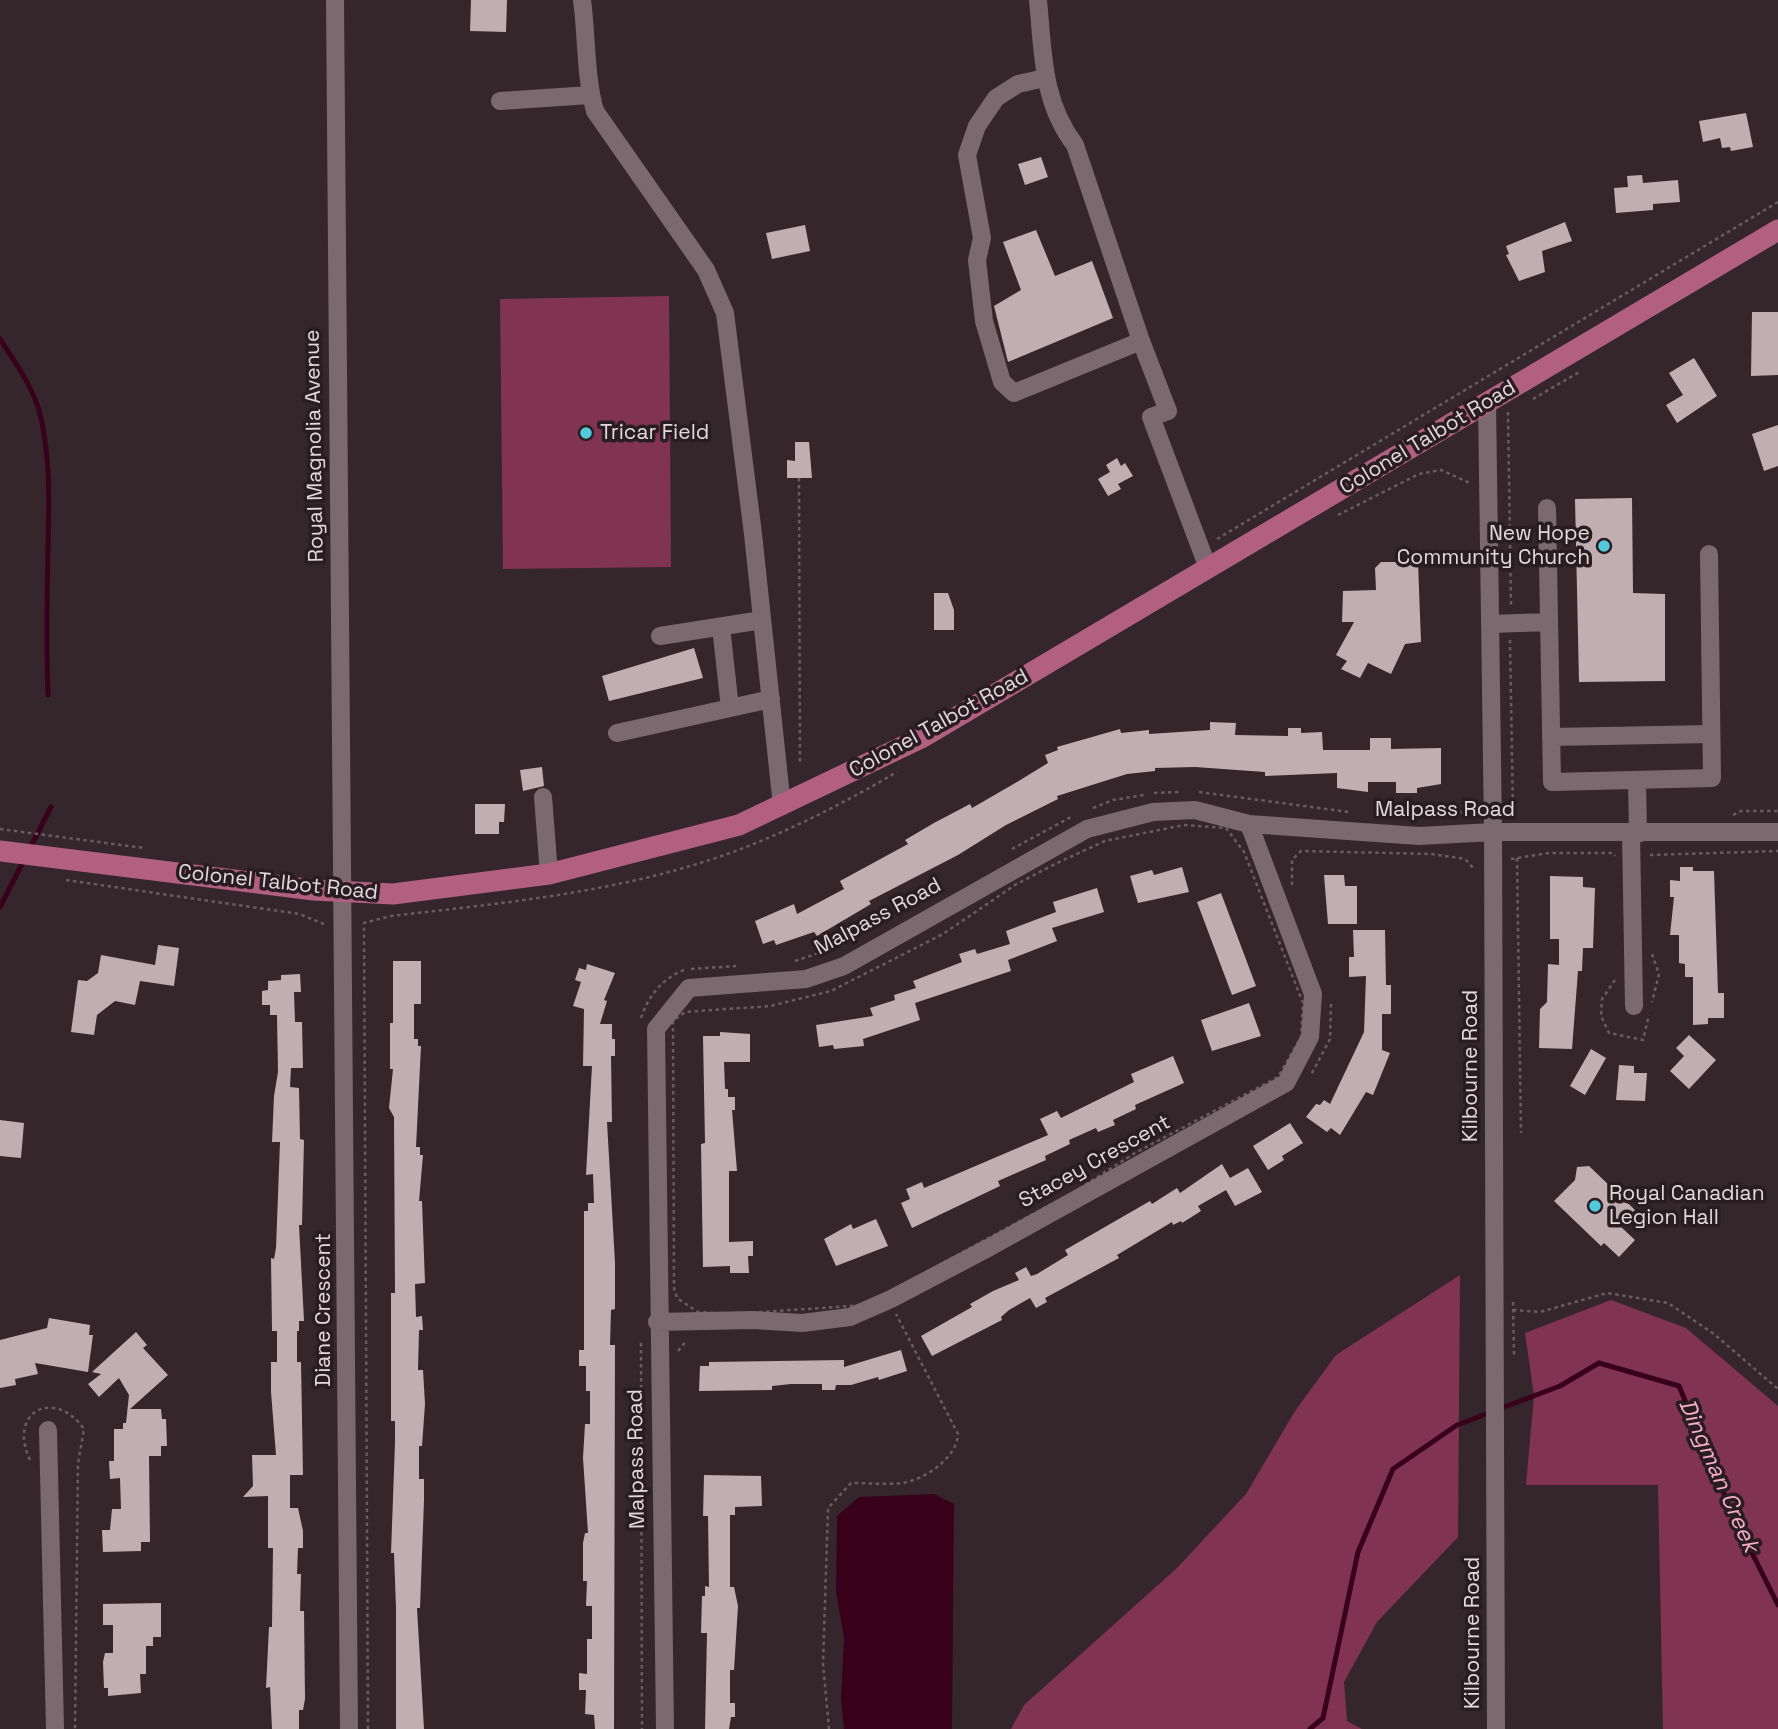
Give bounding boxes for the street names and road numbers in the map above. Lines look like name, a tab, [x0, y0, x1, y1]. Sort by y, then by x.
street label: Royal Magnolia Avenue	[300, 329, 330, 563]
street label: Colonel Talbot Road	[1335, 375, 1521, 501]
street label: Colonel Talbot Road	[845, 664, 1033, 784]
street label: Malpass Road	[1375, 797, 1515, 823]
street label: Colonel Talbot Road	[177, 860, 379, 906]
street label: Malpass Road	[810, 873, 946, 961]
street label: Kilbourne Road	[1458, 990, 1484, 1142]
street label: Stacey Crescent	[1015, 1110, 1175, 1214]
street label: Diane Crescent	[311, 1233, 337, 1387]
street label: Malpass Road	[623, 1389, 651, 1529]
street label: Kilbourne Road	[1460, 1557, 1486, 1709]

